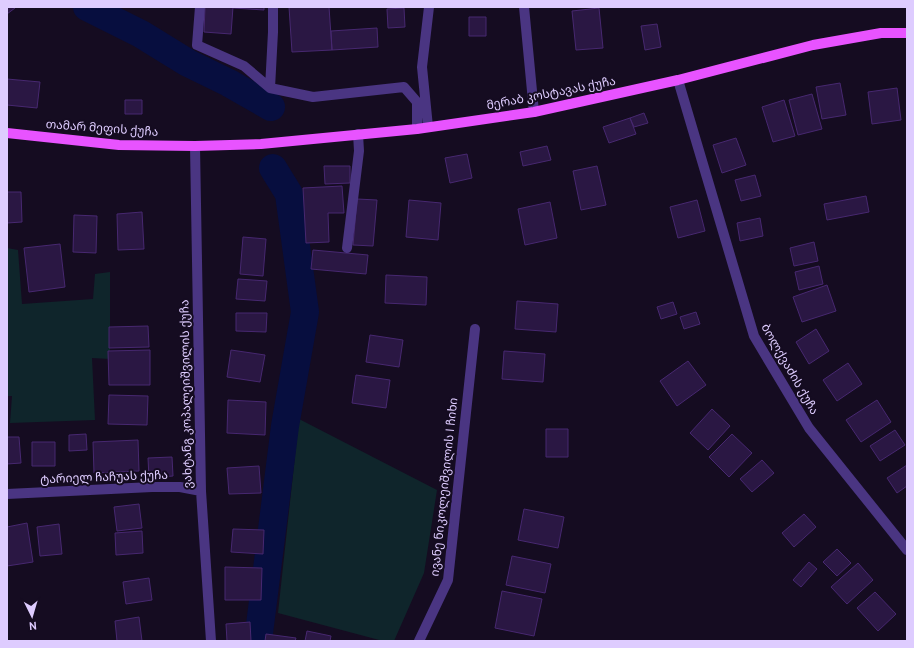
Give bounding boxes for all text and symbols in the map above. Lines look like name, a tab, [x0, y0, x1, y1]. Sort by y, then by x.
street label: მერაბ კოსტავას ქუჩა	[485, 74, 617, 114]
street label: თამარ მეფის ქუჩა	[45, 117, 159, 141]
street label: ვახტანგ კოპალეიშვილის ქუჩა	[177, 299, 197, 489]
street label: ბოლქვაძის ქუჩა	[757, 321, 822, 418]
street label: ივანე ნიკოლეიშვილის I ჩიხი	[428, 397, 462, 577]
street label: ტარიელ ჩაჩუას ქუჩა	[40, 468, 168, 488]
north arrow	[12, 596, 52, 636]
text: N	[28, 618, 37, 632]

